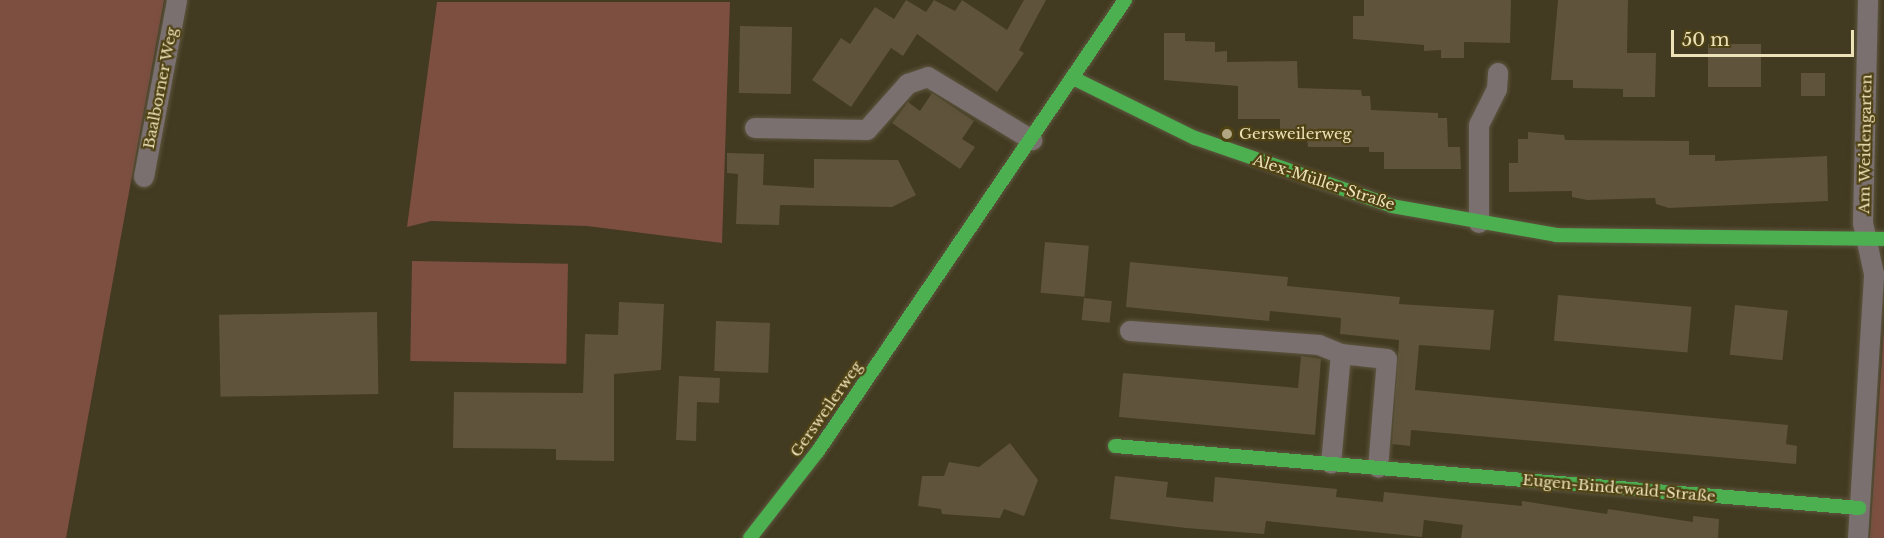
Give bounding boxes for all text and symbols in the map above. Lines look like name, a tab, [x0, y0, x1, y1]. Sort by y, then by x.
scale bar	[1674, 18, 1857, 56]
street label: Baalborner Weg	[139, 25, 181, 151]
text: 50 m	[1682, 29, 1730, 51]
street label: Am Weidengarten	[1855, 74, 1875, 214]
place label: Gersweilerweg	[1239, 125, 1351, 143]
marker: Gersweilerweg	[1220, 127, 1234, 141]
street label: Alex-Müller-Straße	[1251, 151, 1397, 213]
street label: Gersweilerweg	[786, 358, 866, 460]
street label: Eugen-Bindewald-Straße	[1522, 471, 1716, 505]

